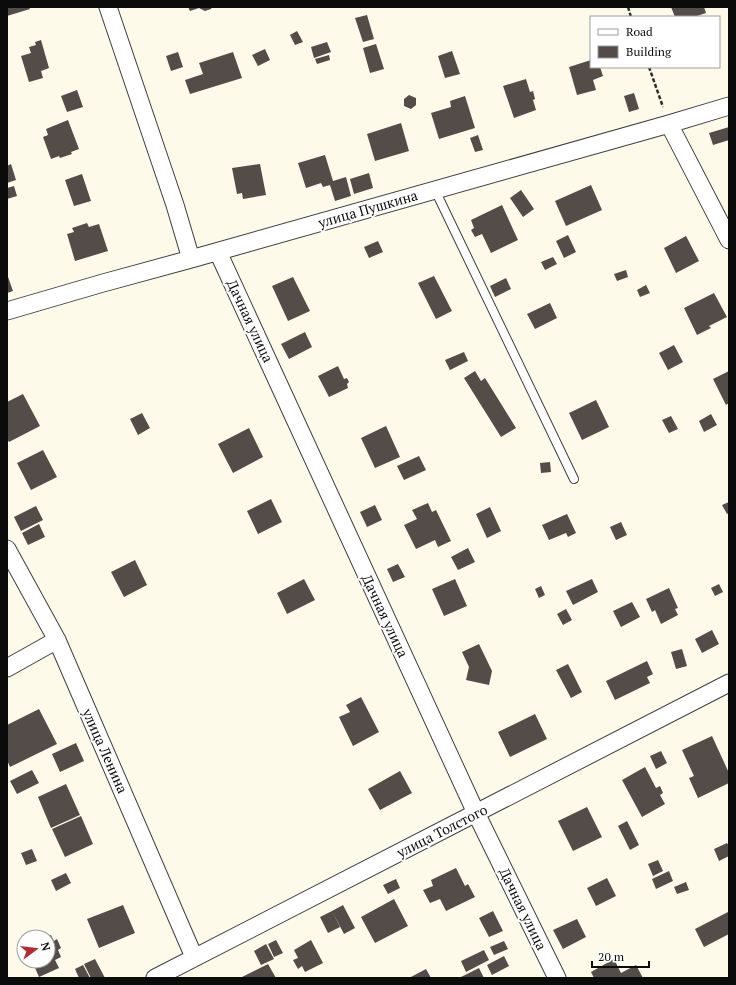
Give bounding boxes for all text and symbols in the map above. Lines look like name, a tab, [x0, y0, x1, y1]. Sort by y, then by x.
legend	[590, 16, 720, 68]
text: Road	[626, 24, 653, 39]
text: Building	[626, 44, 672, 59]
street label: улица Пушкина	[315, 185, 420, 232]
street label: Дачная улица	[223, 276, 278, 365]
street label: Дачная улица	[358, 571, 413, 660]
street label: улица Ленина	[78, 704, 133, 796]
street label: улица Толстого	[392, 799, 491, 862]
street label: Дачная улица	[495, 864, 552, 953]
north arrow	[16, 929, 56, 969]
text: N	[38, 941, 54, 953]
scale bar	[592, 943, 649, 969]
text: 20 m	[598, 949, 625, 964]

